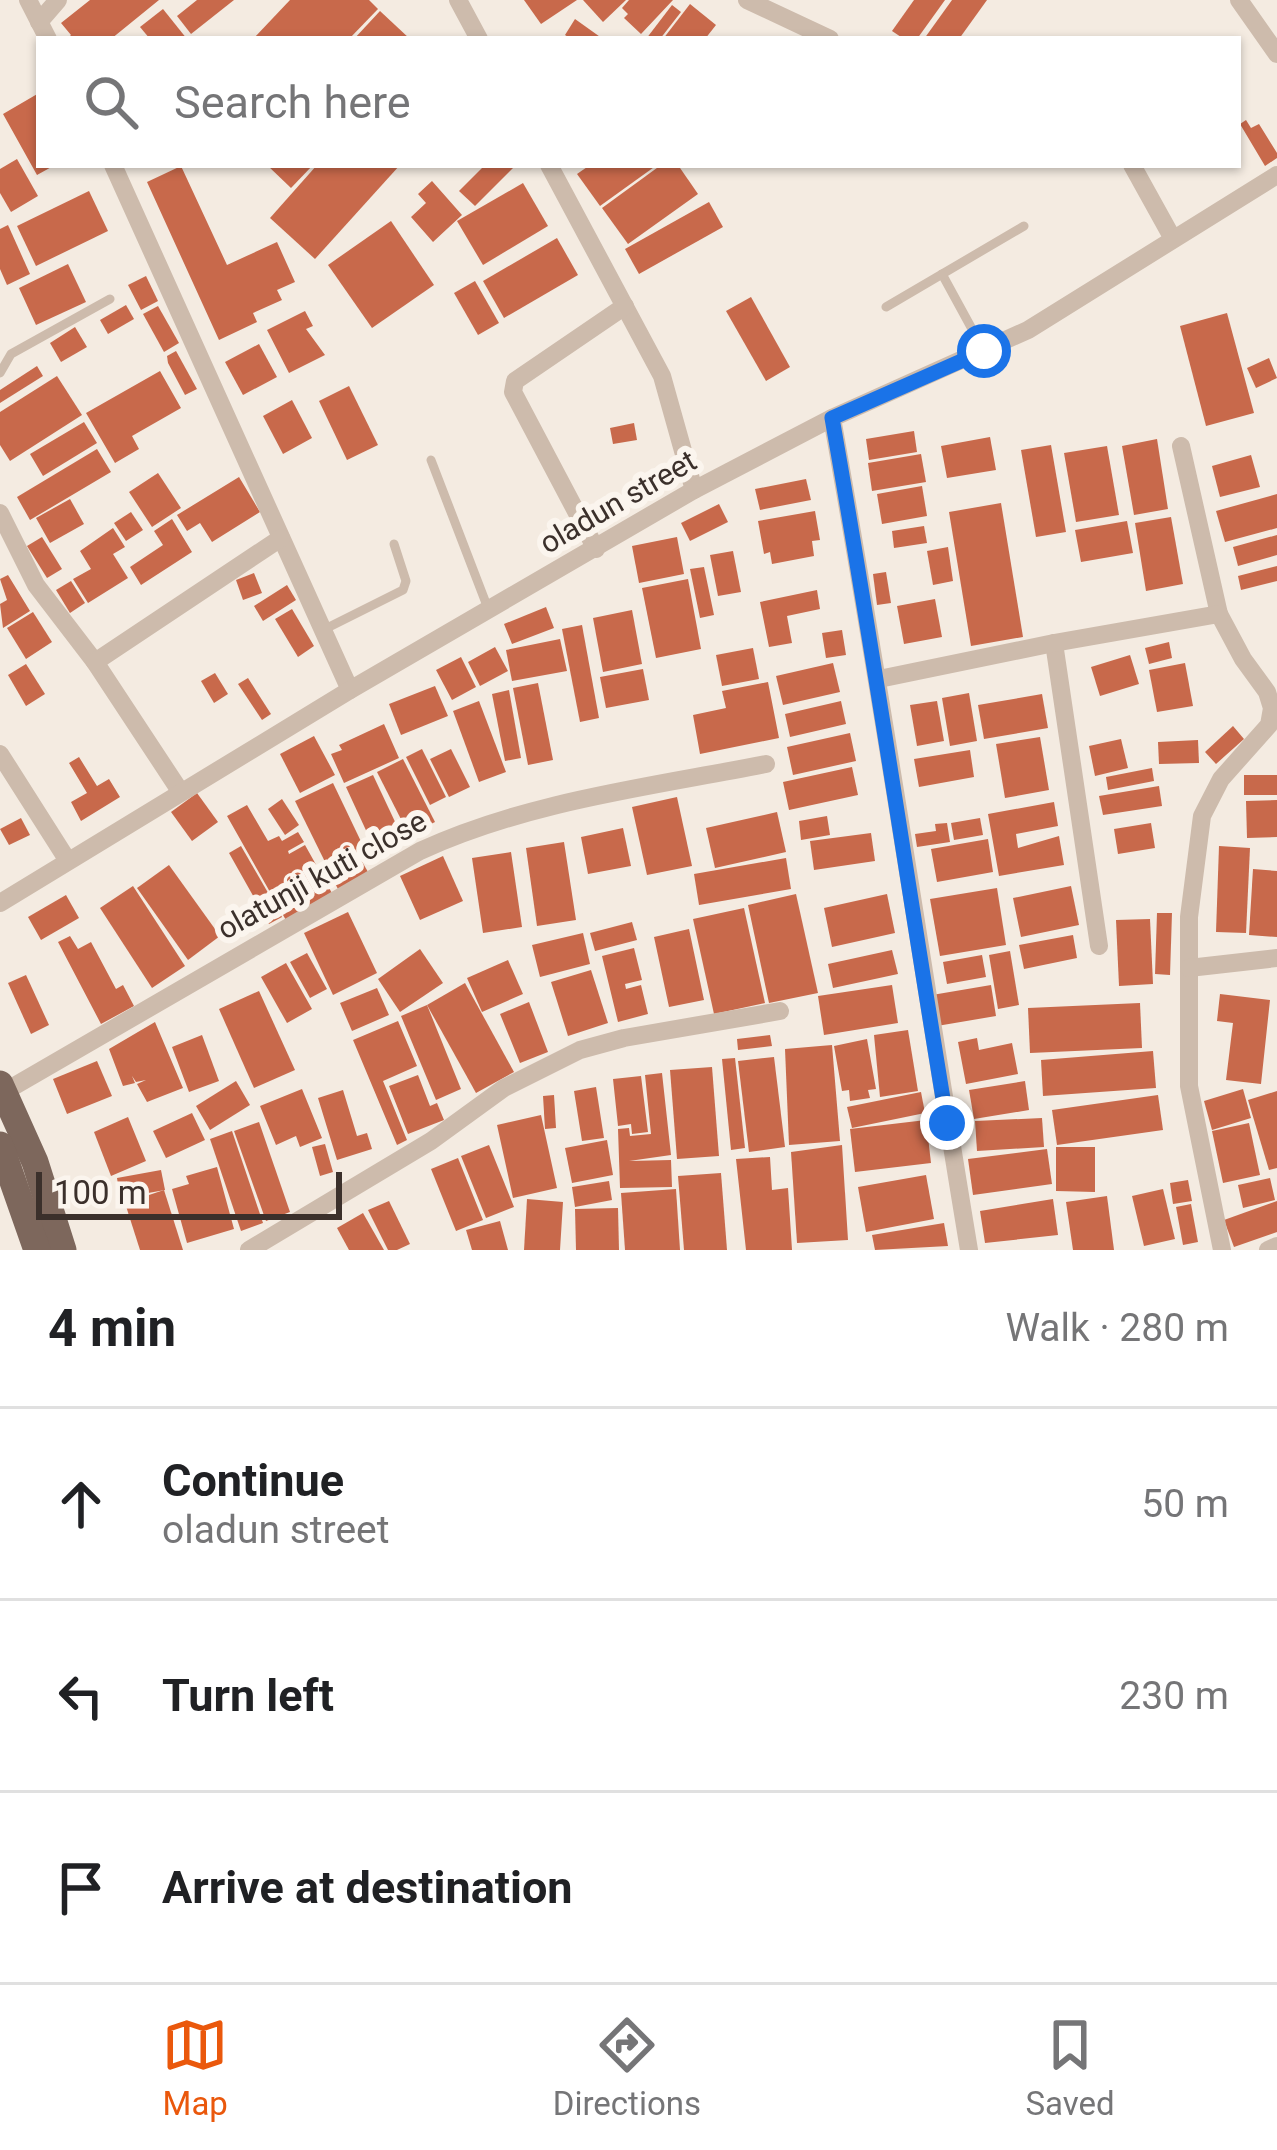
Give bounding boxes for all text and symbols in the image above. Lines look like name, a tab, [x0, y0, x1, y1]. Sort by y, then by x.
search box	[36, 36, 1241, 168]
icon: search	[78, 69, 144, 135]
text: Search here	[174, 76, 411, 129]
route start	[957, 324, 1011, 378]
street label: oladun street	[533, 443, 702, 560]
street label: olatunji kuti close	[211, 803, 432, 946]
route end	[920, 1096, 974, 1150]
scale bar	[36, 1166, 342, 1219]
text: 100 m	[54, 1173, 147, 1212]
text: 4 min	[48, 1299, 176, 1358]
text: Walk · 280 m	[1005, 1305, 1229, 1351]
text: Continue	[162, 1454, 344, 1507]
icon: ahead	[48, 1471, 114, 1537]
text: 50 m	[1141, 1481, 1229, 1527]
text: oladun street	[162, 1507, 390, 1553]
icon: left	[48, 1663, 114, 1729]
text: Turn left	[162, 1669, 334, 1722]
text: 230 m	[1119, 1673, 1229, 1719]
icon: arrive	[48, 1855, 114, 1921]
text: Arrive at destination	[162, 1861, 573, 1914]
tab: Map	[162, 2012, 228, 2123]
tab: Directions	[553, 2012, 701, 2123]
tab: Saved	[1026, 2012, 1115, 2123]

